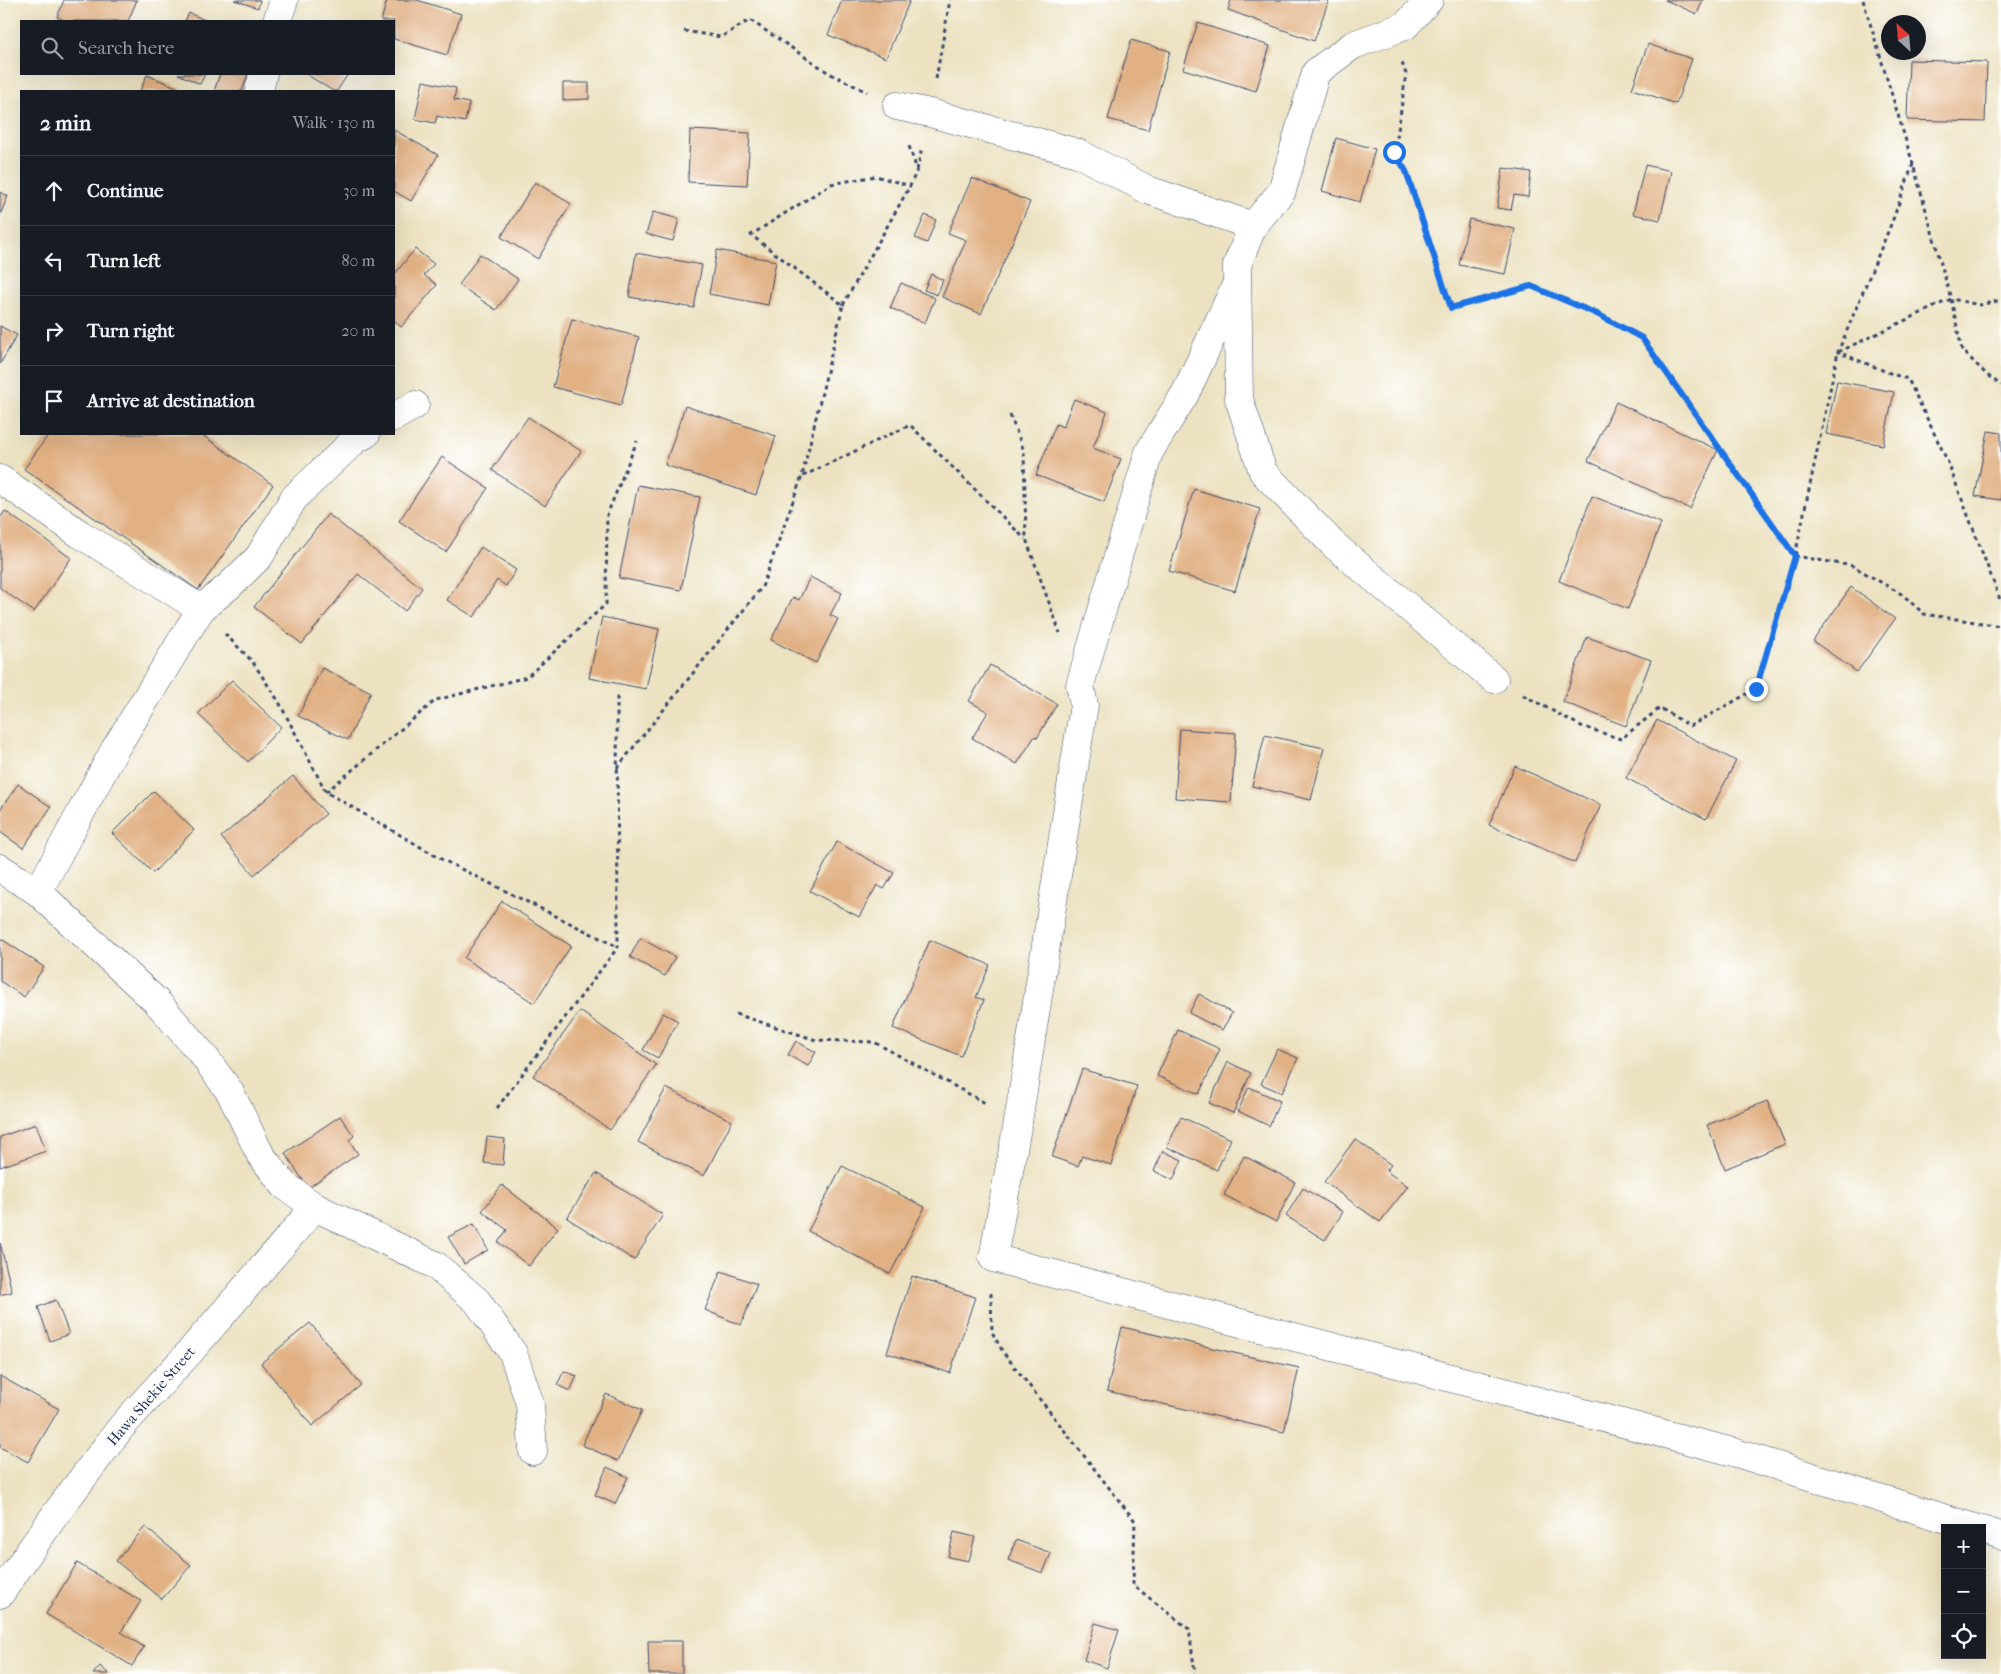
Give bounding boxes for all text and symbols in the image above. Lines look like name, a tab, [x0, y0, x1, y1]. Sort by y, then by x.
north arrow	[1881, 15, 1926, 60]
search box	[20, 20, 395, 75]
icon: search	[38, 34, 66, 62]
text: Search here	[78, 37, 174, 59]
text: 2 min	[40, 111, 91, 135]
text: Walk · 130 m	[292, 113, 375, 132]
route start	[1383, 141, 1406, 164]
icon: ahead	[40, 177, 68, 205]
text: Continue	[87, 180, 163, 202]
text: 30 m	[343, 181, 375, 200]
icon: left	[40, 247, 68, 275]
text: Turn left	[87, 250, 161, 272]
text: 80 m	[341, 251, 375, 270]
icon: right	[40, 317, 68, 345]
text: Turn right	[87, 320, 174, 342]
text: 20 m	[341, 321, 375, 340]
icon: arrive	[40, 387, 68, 415]
text: Arrive at destination	[87, 390, 255, 412]
route end	[1745, 678, 1768, 701]
street label: Hawa Shekie Street	[103, 1342, 199, 1449]
map controls	[1941, 1524, 1986, 1659]
button: +	[1941, 1524, 1986, 1569]
button: −	[1941, 1569, 1986, 1614]
button: locate	[1941, 1614, 1986, 1659]

